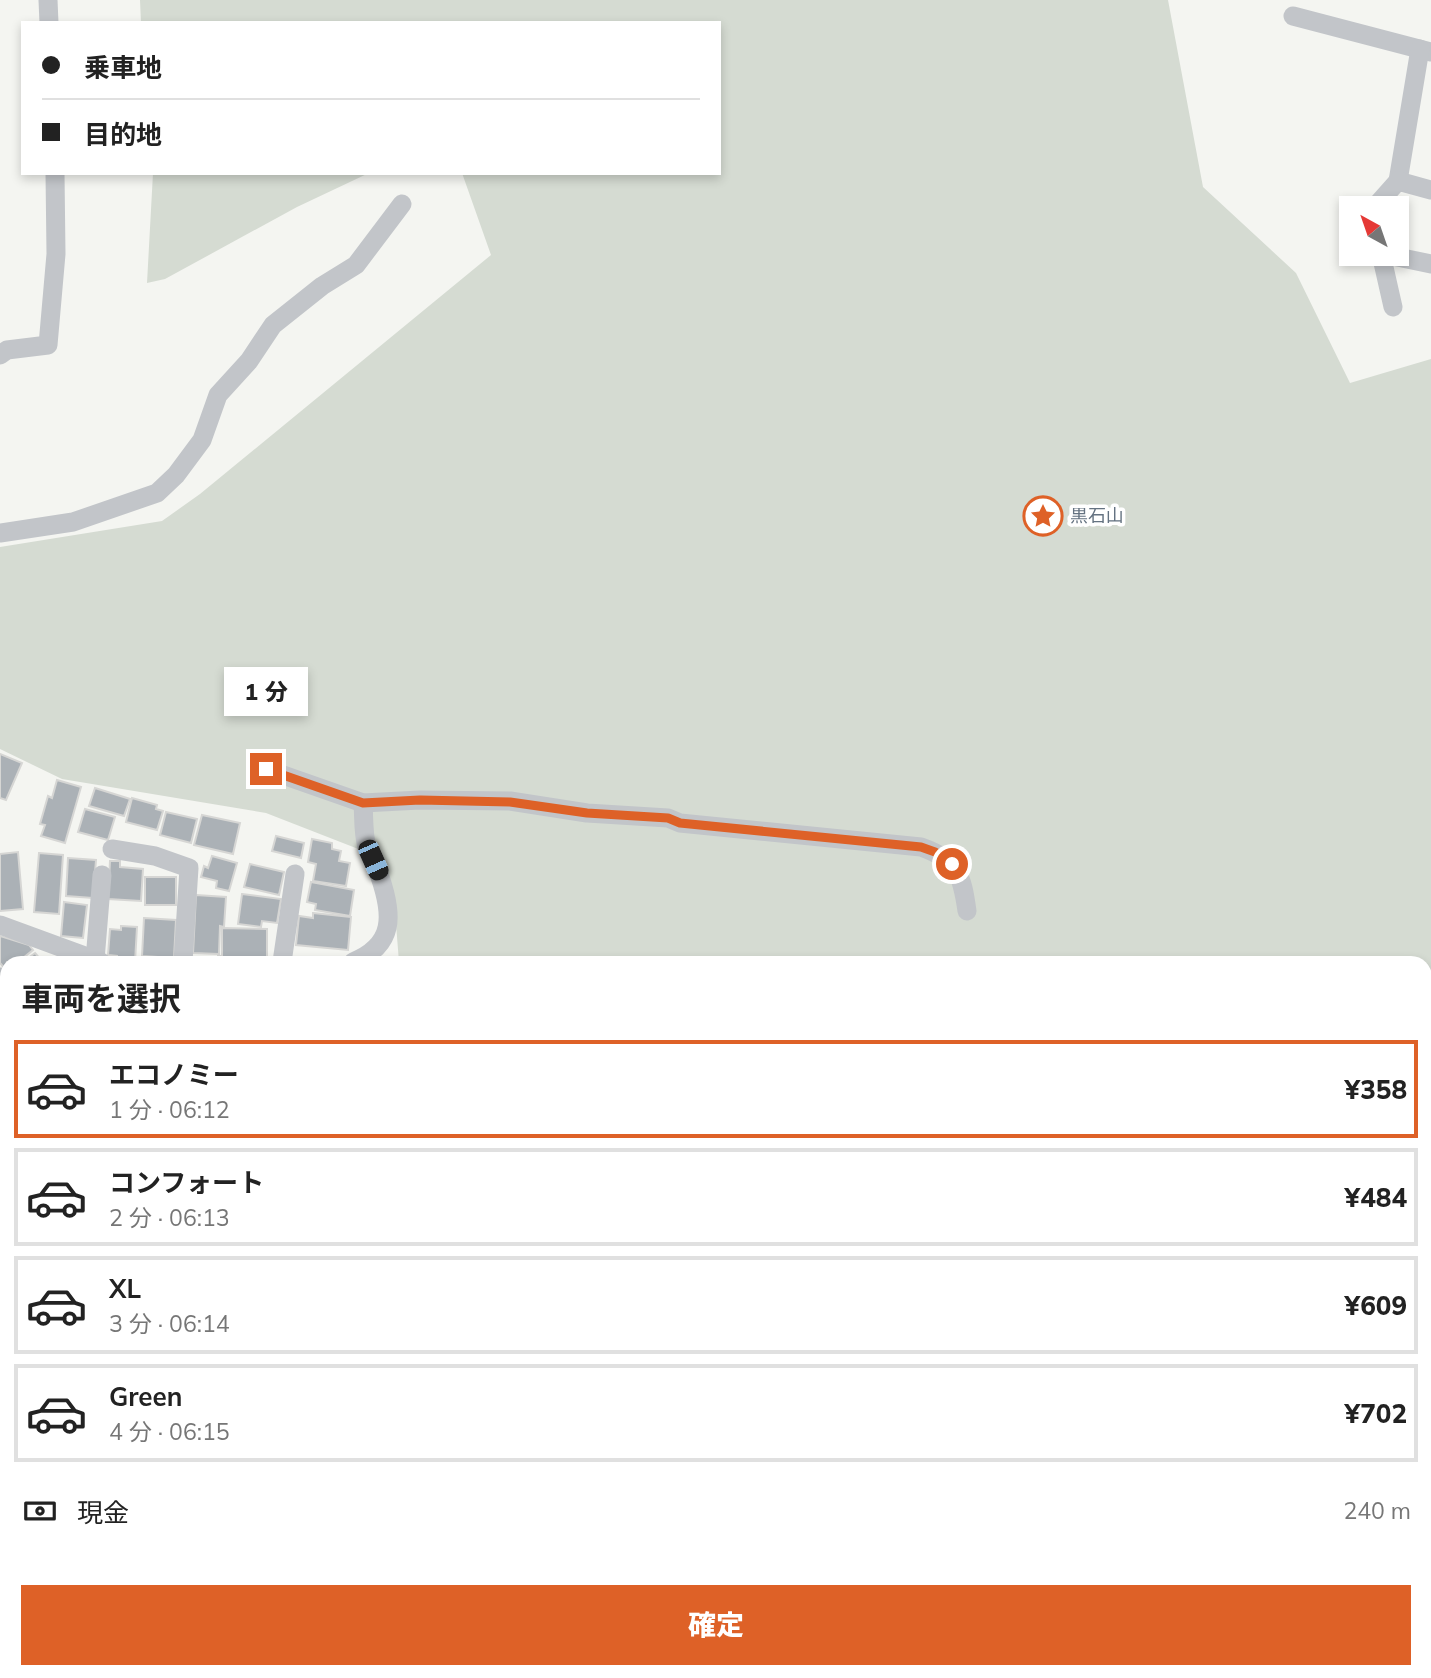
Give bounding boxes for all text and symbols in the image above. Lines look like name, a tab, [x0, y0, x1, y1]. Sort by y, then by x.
text: 乗車地	[84, 51, 162, 84]
text: 目的地	[84, 118, 162, 151]
north arrow	[1339, 196, 1409, 266]
map controls	[1339, 196, 1409, 266]
place icon: 黒石山	[1022, 495, 1064, 537]
place label: 黒石山	[1070, 504, 1124, 527]
callout: 1 分	[224, 668, 308, 716]
text: 1 分	[244, 677, 288, 706]
route end	[250, 753, 282, 785]
car	[355, 837, 392, 883]
route start	[936, 848, 968, 880]
text: 車両を選択	[21, 978, 181, 1018]
icon: car	[25, 1058, 88, 1121]
text: エコノミー	[109, 1058, 239, 1091]
text: ¥358	[1345, 1073, 1407, 1106]
text: 1 分 · 06:12	[109, 1095, 230, 1124]
icon: car	[25, 1166, 88, 1229]
text: コンフォート	[109, 1166, 264, 1199]
text: ¥484	[1345, 1181, 1407, 1214]
text: 2 分 · 06:13	[109, 1203, 230, 1232]
text: XL	[109, 1272, 141, 1305]
icon: car	[25, 1274, 88, 1337]
text: ¥609	[1345, 1289, 1407, 1322]
text: 3 分 · 06:14	[109, 1309, 230, 1338]
text: Green	[109, 1380, 182, 1413]
icon: car	[25, 1382, 88, 1445]
text: ¥702	[1345, 1397, 1407, 1430]
text: 4 分 · 06:15	[109, 1417, 230, 1446]
icon: cash	[21, 1492, 59, 1530]
text: 現金	[77, 1496, 129, 1529]
text: 240 m	[1343, 1496, 1411, 1525]
button: 確定	[21, 1585, 1411, 1665]

